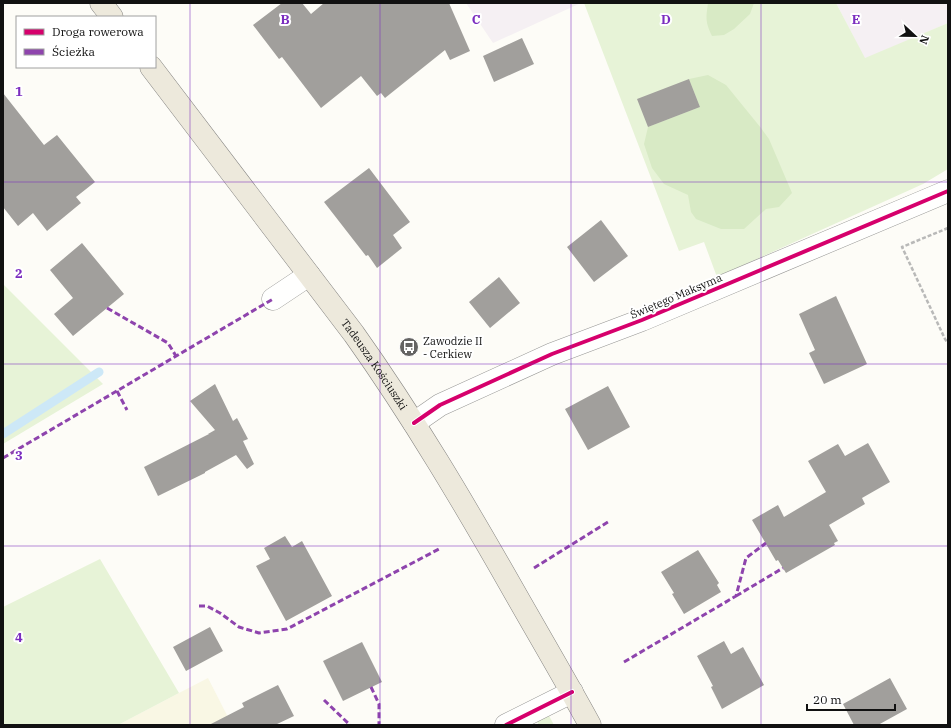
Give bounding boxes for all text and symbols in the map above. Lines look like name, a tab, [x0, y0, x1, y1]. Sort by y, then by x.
text: B	[280, 11, 290, 28]
text: C	[472, 11, 481, 28]
text: D	[661, 11, 671, 28]
text: E	[852, 11, 860, 28]
legend	[16, 16, 156, 68]
north arrow	[895, 16, 935, 56]
text: Droga rowerowa	[52, 24, 144, 39]
text: N	[916, 33, 932, 47]
text: Ścieżka	[52, 44, 96, 59]
text: 1	[15, 83, 23, 100]
text: 2	[15, 265, 23, 282]
street label: Świętego Maksyma	[628, 270, 724, 322]
street label: Tadeusza Kościuszki	[338, 316, 411, 413]
place label: Zawodzie II - Cerkiew	[423, 334, 483, 361]
bus stop icon: Zawodzie II - Cerkiew	[398, 336, 420, 358]
text: 3	[15, 447, 23, 464]
text: 4	[15, 629, 23, 646]
scale bar	[807, 686, 895, 712]
text: 20 m	[813, 692, 842, 707]

